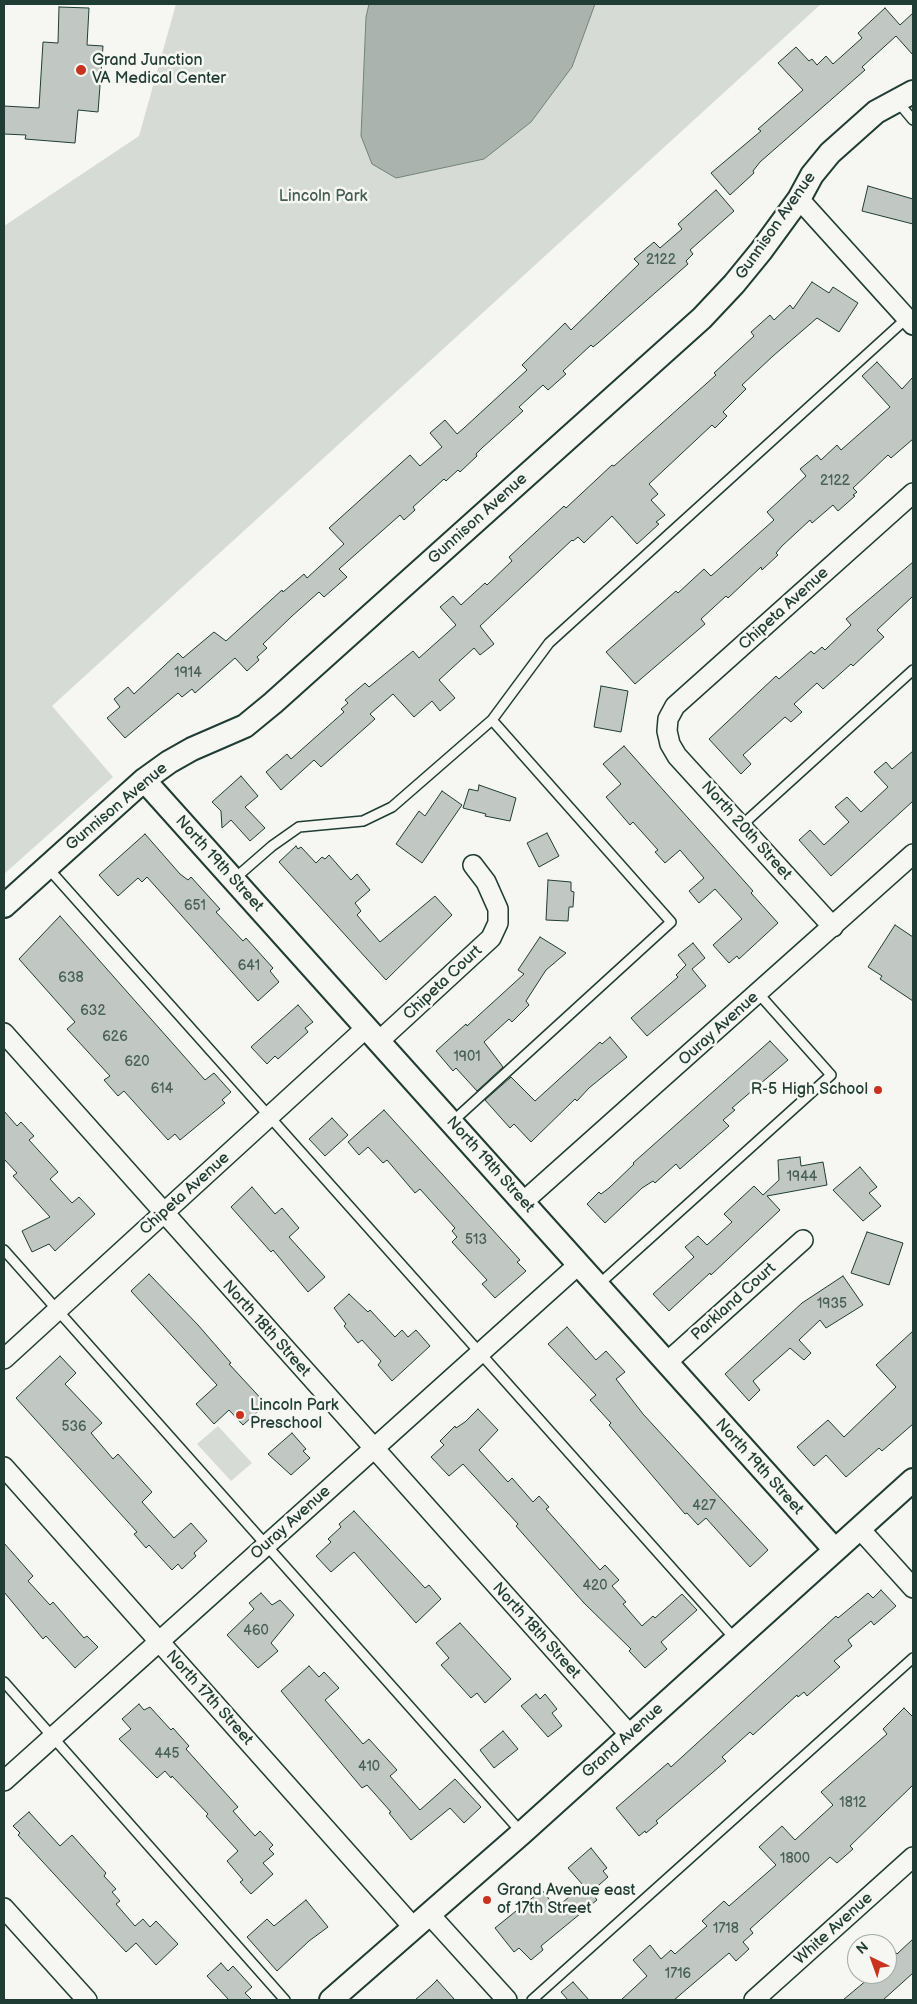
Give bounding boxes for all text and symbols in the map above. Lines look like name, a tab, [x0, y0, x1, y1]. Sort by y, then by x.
place label: Grand Junction VA Medical Center	[92, 51, 226, 89]
marker: Grand Junction VA Medical Center	[74, 63, 88, 77]
street label: Gunnison Avenue	[732, 169, 820, 283]
park label: Lincoln Park	[279, 187, 367, 207]
house number: 2122	[646, 252, 676, 268]
street label: Gunnison Avenue	[424, 469, 532, 569]
house number: 2122	[820, 473, 850, 489]
street label: Chipeta Avenue	[735, 564, 833, 654]
house number: 1914	[174, 665, 202, 681]
street label: Gunnison Avenue	[62, 759, 172, 855]
street label: North 20th Street	[697, 778, 795, 884]
street label: North 19th Street	[171, 812, 267, 916]
house number: 651	[184, 898, 206, 914]
street label: Chipeta Court	[400, 942, 486, 1024]
house number: 641	[238, 958, 260, 974]
house number: 638	[58, 970, 84, 986]
street label: Ouray Avenue	[675, 988, 763, 1070]
house number: 632	[80, 1003, 106, 1019]
house number: 626	[102, 1029, 128, 1045]
house number: 1901	[453, 1049, 481, 1065]
house number: 620	[124, 1054, 150, 1070]
place label: R-5 High School	[751, 1080, 868, 1100]
house number: 614	[151, 1081, 173, 1097]
marker: R-5 High School	[872, 1084, 884, 1096]
street label: North 19th Street	[442, 1113, 538, 1217]
street label: Chipeta Avenue	[136, 1149, 234, 1239]
house number: 1944	[787, 1169, 817, 1185]
house number: 513	[465, 1232, 487, 1248]
street label: Parkland Court	[688, 1259, 780, 1345]
street label: North 18th Street	[218, 1277, 314, 1381]
house number: 1935	[817, 1296, 847, 1312]
place label: Lincoln Park Preschool	[250, 1396, 339, 1434]
marker: Lincoln Park Preschool	[234, 1409, 246, 1421]
street label: North 19th Street	[711, 1415, 807, 1519]
house number: 536	[61, 1419, 87, 1435]
street label: Ouray Avenue	[247, 1482, 335, 1564]
house number: 427	[692, 1498, 716, 1514]
house number: 420	[582, 1578, 608, 1594]
street label: North 18th Street	[488, 1579, 584, 1683]
house number: 460	[243, 1623, 269, 1639]
street label: North 17th Street	[161, 1647, 257, 1749]
street label: Grand Avenue	[578, 1699, 668, 1783]
house number: 445	[154, 1746, 180, 1762]
house number: 410	[358, 1759, 380, 1775]
house number: 1812	[839, 1795, 867, 1811]
house number: 1800	[780, 1851, 810, 1867]
place label: Grand Avenue east of 17th Street	[497, 1881, 635, 1919]
street label: White Avenue	[791, 1889, 877, 1969]
marker: Grand Avenue east of 17th Street	[481, 1894, 493, 1906]
house number: 1718	[713, 1921, 739, 1937]
north arrow	[847, 1934, 897, 1984]
text: N	[853, 1938, 872, 1958]
house number: 1716	[665, 1966, 691, 1982]

